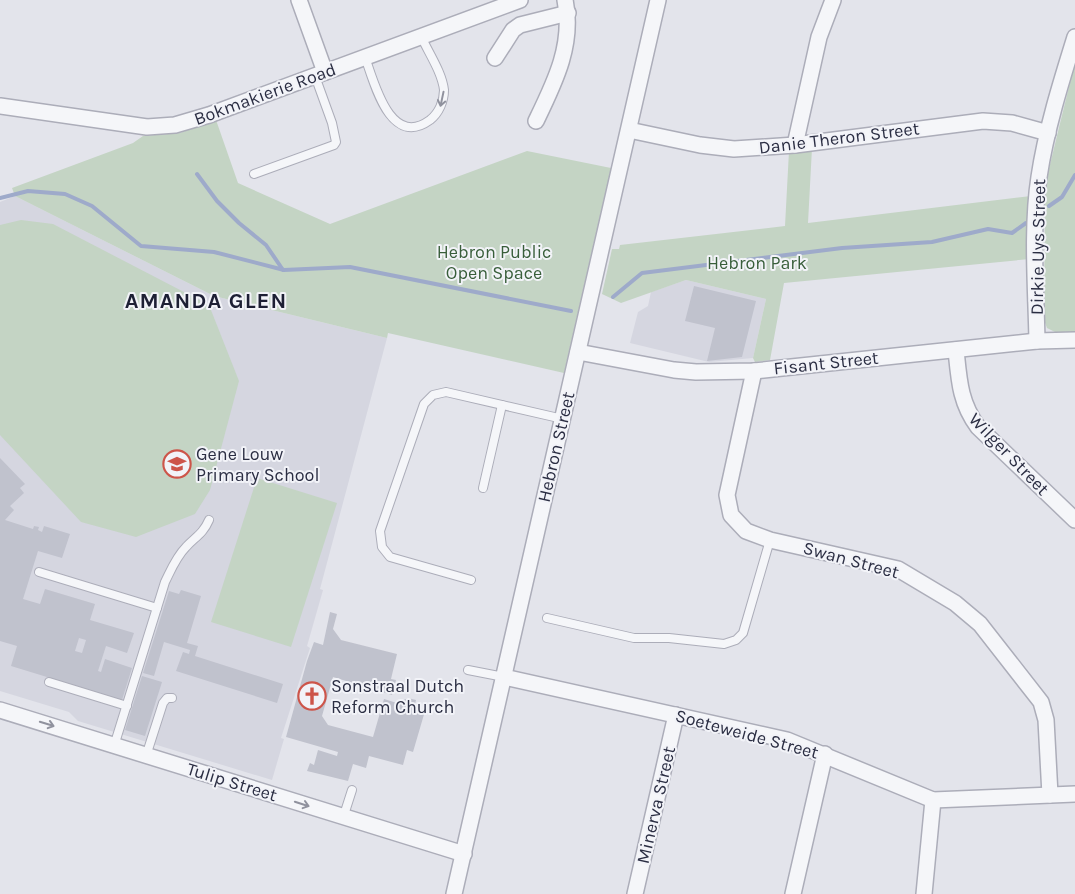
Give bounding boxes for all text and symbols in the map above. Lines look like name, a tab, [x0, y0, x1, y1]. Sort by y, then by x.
street label: Bokmakierie Road	[191, 58, 339, 130]
one-way arrow	[437, 91, 446, 107]
street label: Danie Theron Street	[757, 117, 921, 159]
street label: Dirkie Uys Street	[1026, 179, 1050, 315]
park label: Hebron Public Open Space	[437, 241, 551, 284]
park label: Hebron Park	[707, 252, 807, 274]
district label: AMANDA GLEN	[125, 288, 287, 314]
street label: Fisant Street	[772, 347, 880, 379]
street label: Hebron Street	[533, 389, 579, 504]
street label: Wilger Street	[964, 408, 1054, 500]
place label: Gene Louw Primary School	[196, 443, 320, 486]
school or university icon: Gene Louw Primary School	[162, 449, 192, 479]
street label: Swan Street	[801, 537, 902, 583]
place label: Sonstraal Dutch Reform Church	[331, 675, 464, 718]
church icon: Sonstraal Dutch Reform Church	[297, 681, 327, 711]
street label: Soeteweide Street	[673, 704, 821, 764]
one-way arrow	[38, 720, 54, 730]
street label: Minerva Street	[632, 744, 680, 866]
street label: Tulip Street	[184, 758, 280, 806]
one-way arrow	[293, 800, 309, 810]

